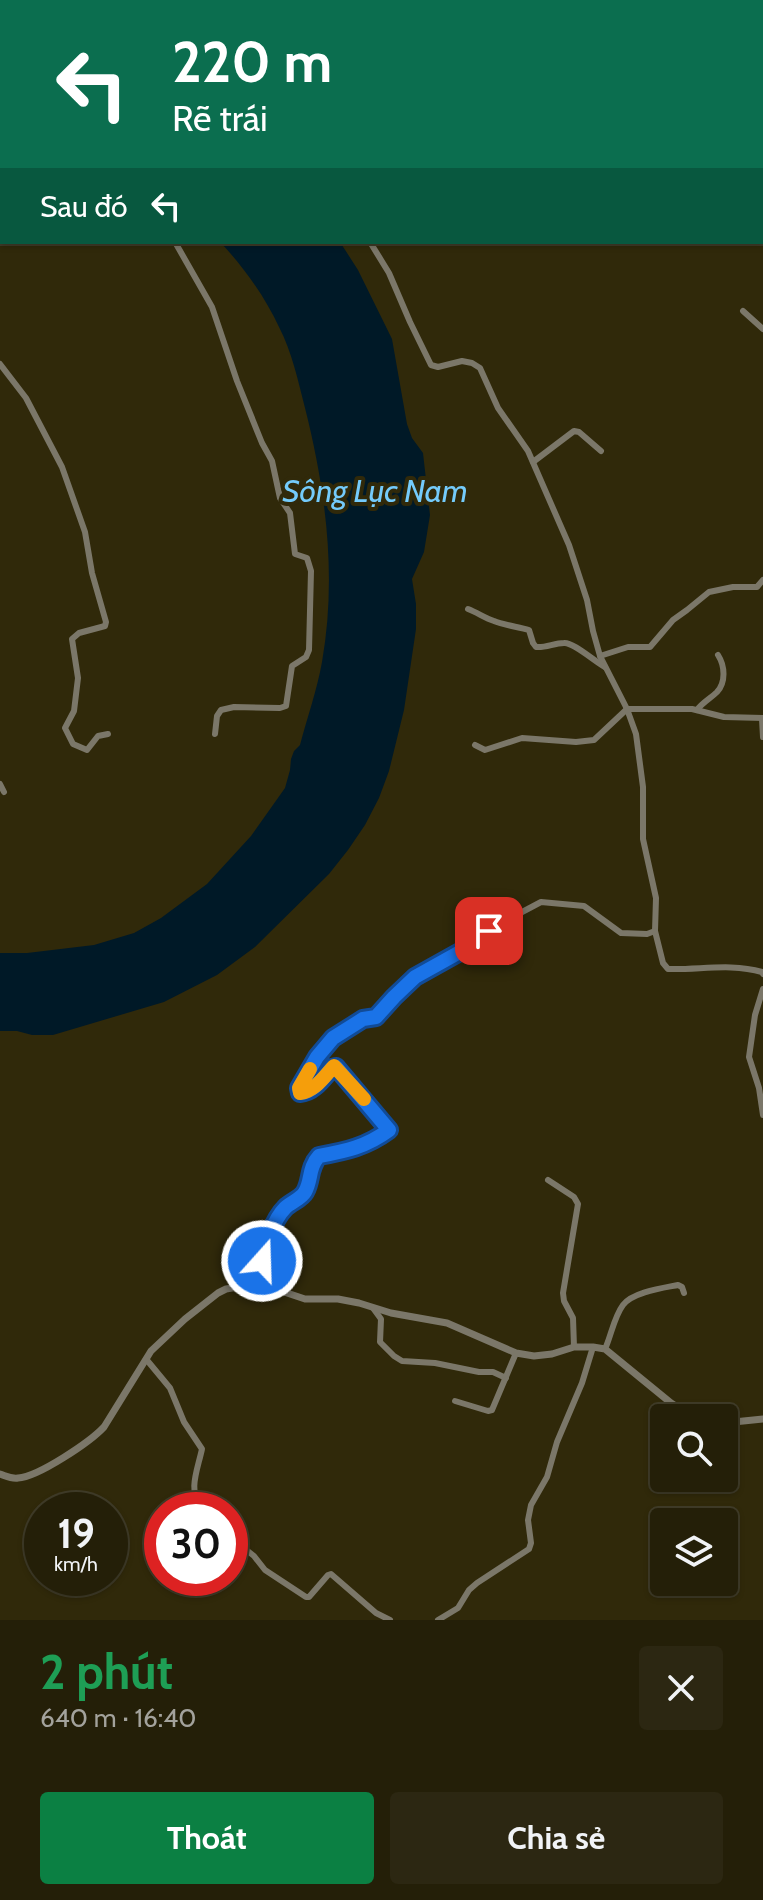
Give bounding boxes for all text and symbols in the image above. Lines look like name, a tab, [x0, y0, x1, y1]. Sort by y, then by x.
text: 220 m	[172, 28, 332, 96]
icon: left	[40, 32, 144, 136]
text: Rẽ trái	[172, 96, 268, 140]
icon: left	[144, 184, 188, 228]
text: Sau đó	[40, 188, 128, 225]
water label: Sông Lục Nam	[282, 471, 468, 510]
pin	[455, 897, 523, 965]
icon: arrive	[467, 909, 511, 953]
position arrow	[220, 1219, 304, 1303]
map controls	[650, 1404, 738, 1596]
button: search	[650, 1404, 738, 1492]
speed limit sign: 30	[144, 1492, 248, 1596]
button: layers	[650, 1508, 738, 1596]
text: 19	[57, 1509, 95, 1558]
text: km/h	[54, 1552, 98, 1576]
text: 2 phút	[40, 1643, 173, 1701]
button: close	[639, 1646, 723, 1730]
text: 640 m · 16:40	[40, 1702, 196, 1734]
button: Thoát	[40, 1792, 374, 1884]
button: Chia sẻ	[390, 1792, 723, 1884]

